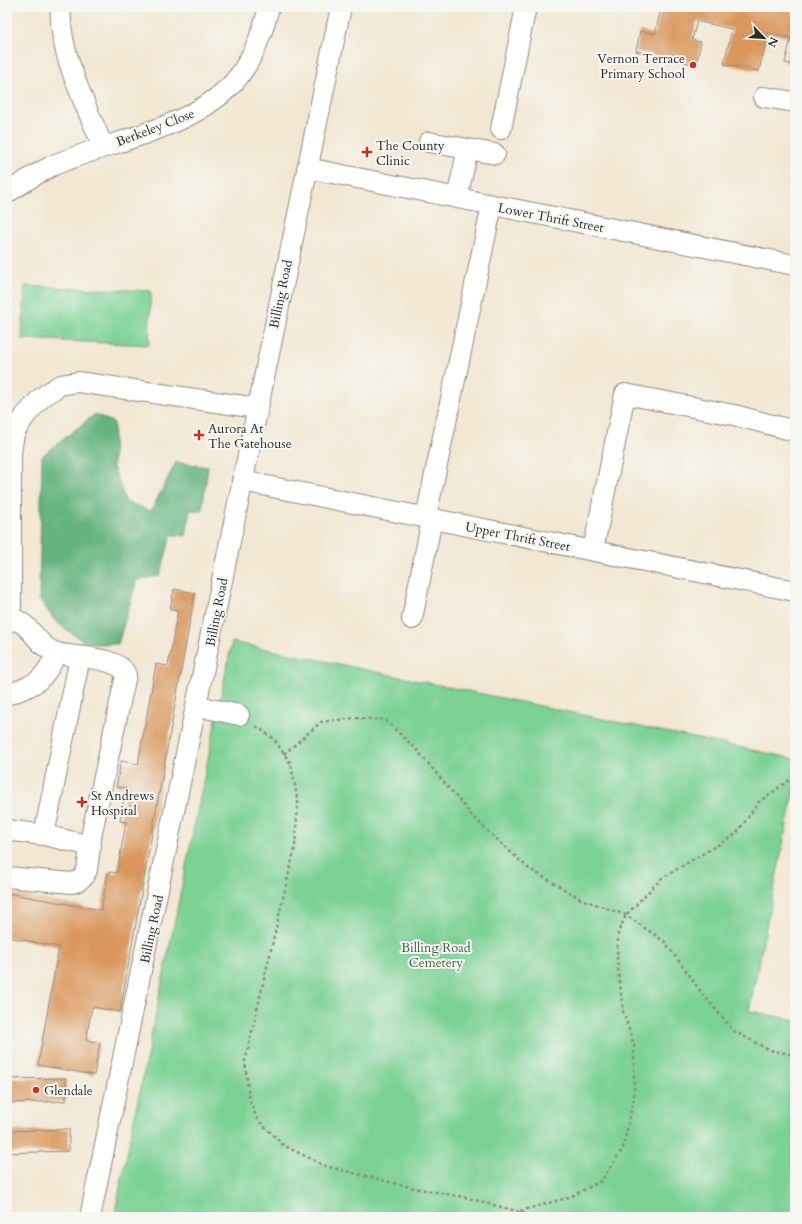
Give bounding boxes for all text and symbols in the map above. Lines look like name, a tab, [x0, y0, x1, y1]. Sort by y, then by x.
north arrow	[744, 18, 784, 58]
text: N	[764, 35, 781, 50]
place label: Vernon Terrace Primary School	[597, 50, 686, 83]
marker: Vernon Terrace Primary School	[688, 60, 698, 70]
street label: Berkeley Close	[114, 105, 197, 151]
place label: The County Clinic	[376, 137, 445, 170]
marker: The County Clinic	[361, 146, 373, 158]
street label: Lower Thrift Street	[496, 199, 605, 237]
street label: Billing Road	[265, 258, 297, 330]
place label: Aurora At The Gatehouse	[208, 420, 292, 453]
marker: Aurora At The Gatehouse	[193, 429, 205, 441]
street label: Upper Thrift Street	[464, 518, 572, 556]
street label: Billing Road	[202, 576, 232, 648]
place label: St Andrews Hospital	[91, 787, 154, 820]
marker: St Andrews Hospital	[76, 796, 88, 808]
street label: Billing Road	[136, 893, 168, 965]
park label: Billing Road Cemetery	[401, 939, 471, 972]
place label: Glendale	[44, 1082, 93, 1100]
marker: Glendale	[31, 1085, 41, 1095]

